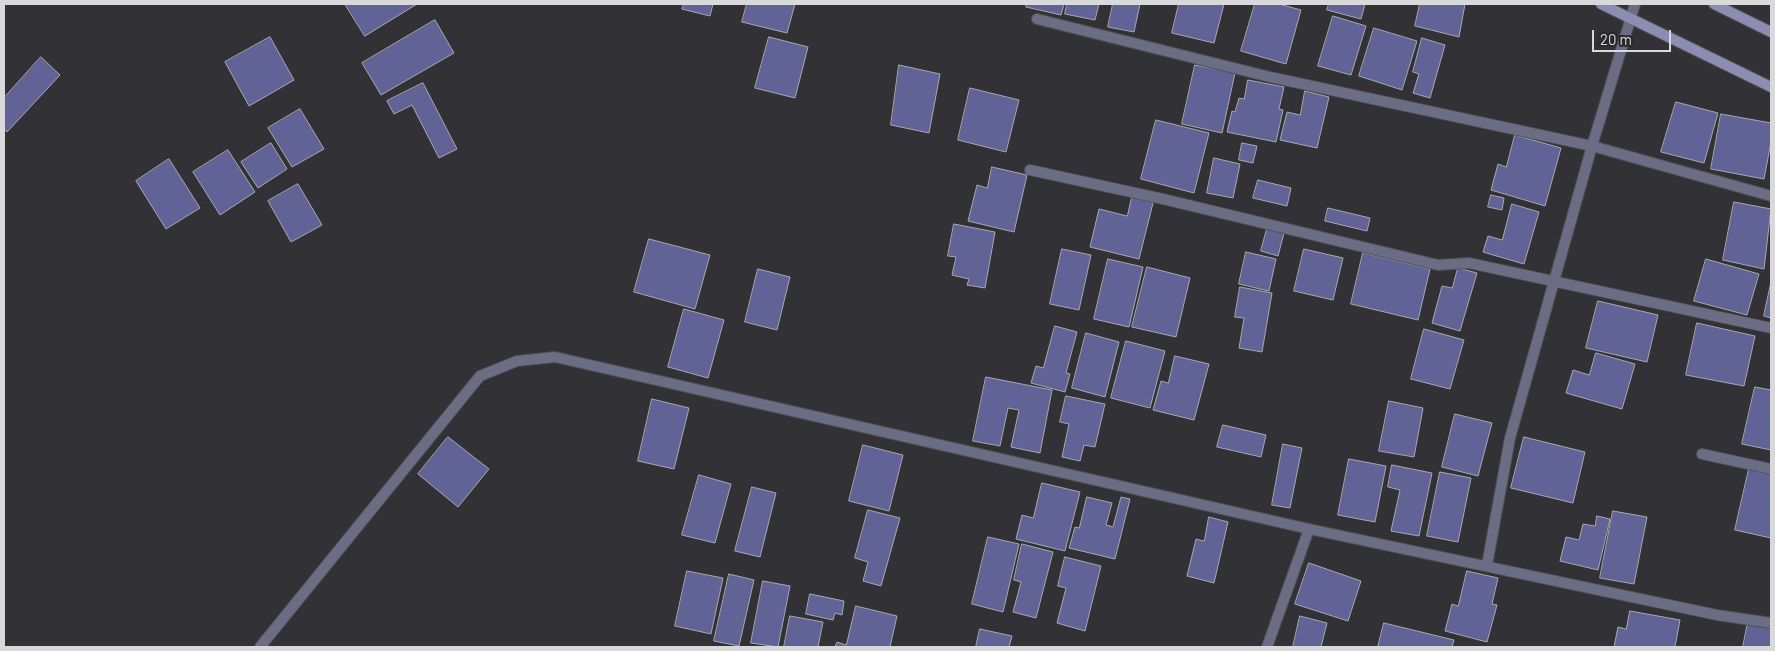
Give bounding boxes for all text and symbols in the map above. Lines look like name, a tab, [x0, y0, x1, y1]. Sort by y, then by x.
scale bar	[1595, 20, 1674, 52]
text: 20 m	[1600, 30, 1632, 48]

